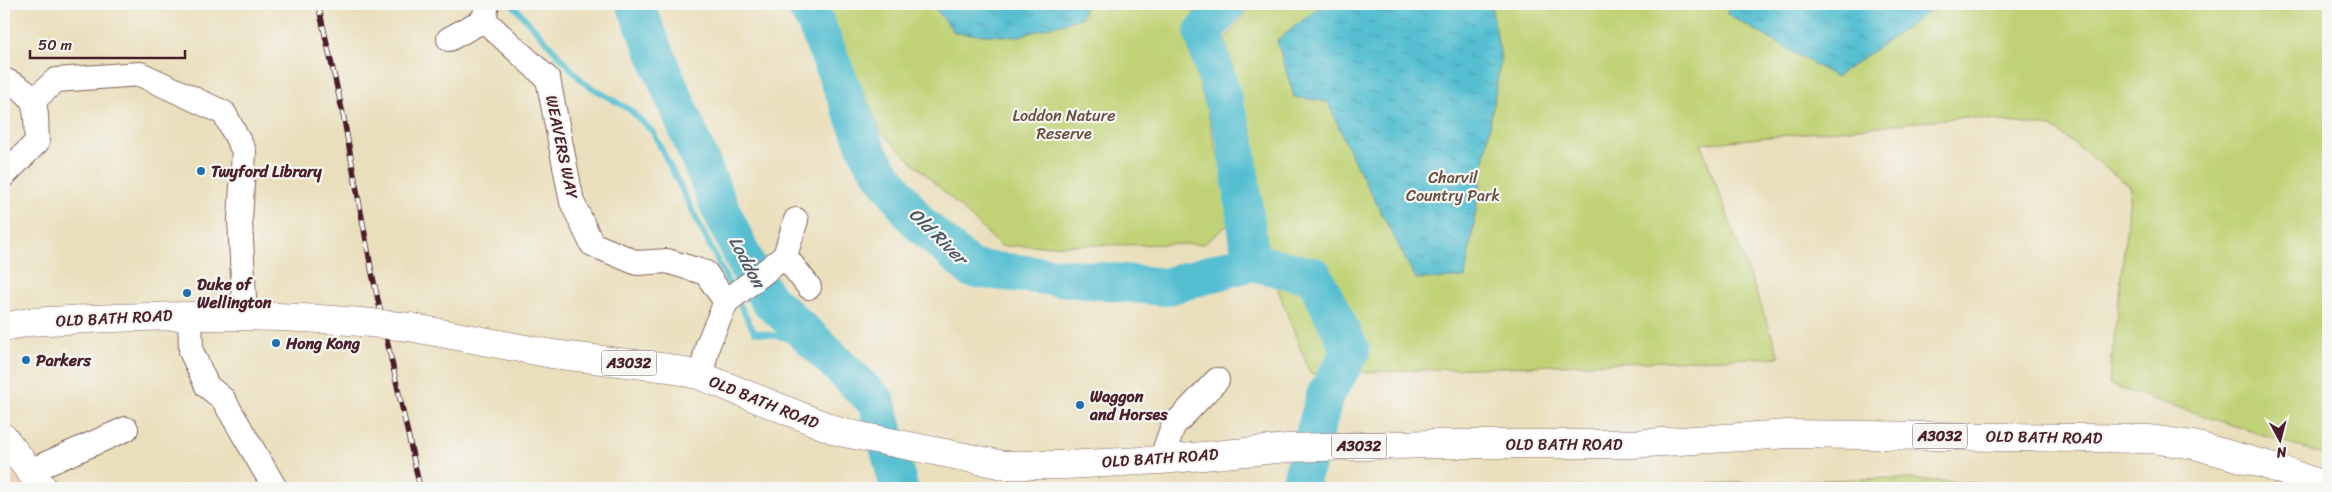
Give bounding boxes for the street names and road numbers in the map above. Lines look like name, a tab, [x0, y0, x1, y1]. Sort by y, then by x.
street label: WEAVERS WAY	[537, 92, 587, 202]
street label: OLD BATH ROAD	[55, 300, 173, 336]
road number: A3032	[602, 350, 656, 376]
street label: OLD BATH ROAD	[705, 367, 824, 437]
street label: OLD BATH ROAD	[1986, 421, 2103, 453]
road number: A3032	[1912, 424, 1968, 448]
street label: OLD BATH ROAD	[1506, 430, 1623, 459]
road number: A3032	[1332, 434, 1386, 458]
street label: OLD BATH ROAD	[1101, 439, 1220, 477]

